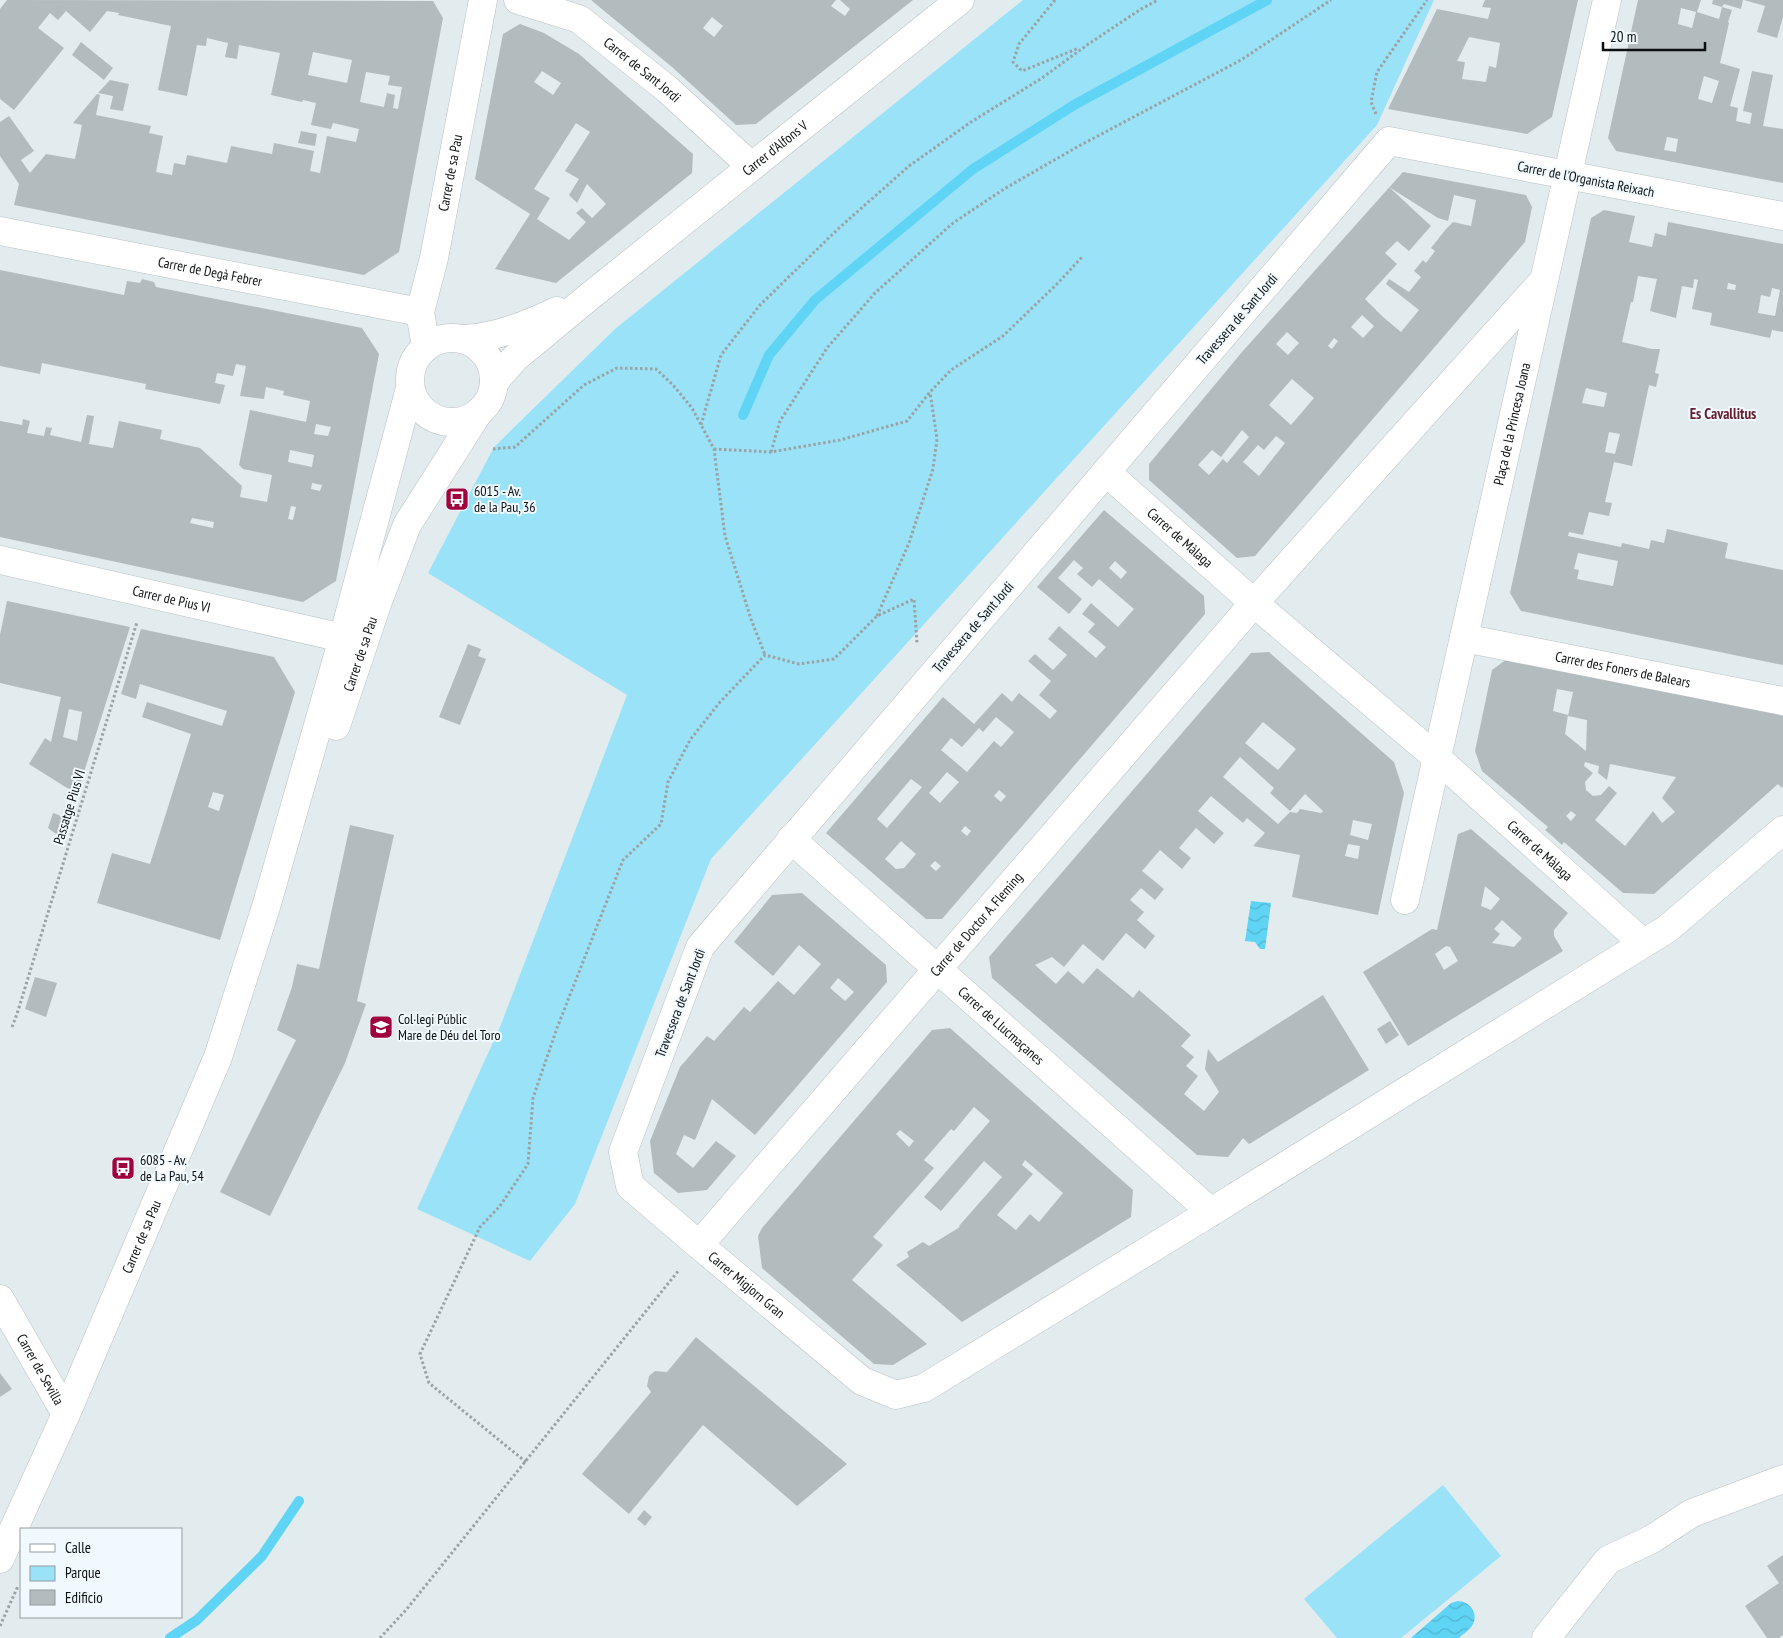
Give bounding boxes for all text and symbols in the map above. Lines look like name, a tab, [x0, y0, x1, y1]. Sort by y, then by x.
scale bar	[1603, 20, 1706, 52]
text: 20 m	[1610, 27, 1636, 46]
street label: Carrer de Sant Jordi	[600, 33, 685, 106]
street label: Carrer d'Alfons V	[739, 116, 812, 180]
street label: Carrer de sa Pau	[434, 133, 466, 213]
street label: Carrer de l'Organista Reixach	[1516, 157, 1656, 201]
street label: Carrer de Degà Febrer	[156, 253, 264, 290]
street label: Travessera de Sant Jordi	[1192, 270, 1282, 368]
street label: Plaça de la Princesa Joana	[1489, 361, 1534, 487]
district label: Es Cavallitus	[1690, 404, 1756, 423]
place label: 6015 - Av. de la Pau, 36	[474, 482, 536, 516]
bus stop icon: 6015 - Av. de la Pau, 36	[444, 486, 470, 512]
street label: Carrer de Màlaga	[1143, 504, 1217, 572]
street label: Travessera de Sant Jordi	[928, 578, 1018, 676]
street label: Carrer de Pius VI	[131, 581, 212, 617]
street label: Carrer de sa Pau	[339, 614, 381, 694]
street label: Carrer des Foners de Balears	[1554, 647, 1692, 692]
street label: Passatge Pius VI	[49, 767, 89, 847]
street label: Carrer de Màlaga	[1504, 816, 1577, 885]
street label: Carrer de Doctor A. Fleming	[926, 868, 1026, 980]
street label: Travessera de Sant Jordi	[651, 946, 709, 1060]
street label: Carrer de Llucmaçanes	[954, 983, 1048, 1069]
place label: Col·legi Públic Mare de Déu del Toro	[398, 1010, 501, 1044]
school or university icon: Col·legi Públic Mare de Déu del Toro	[368, 1014, 394, 1040]
place label: 6085 - Av. de La Pau, 54	[140, 1151, 205, 1185]
bus stop icon: 6085 - Av. de La Pau, 54	[110, 1155, 136, 1181]
street label: Carrer de sa Pau	[118, 1197, 165, 1276]
street label: Carrer Migjorn Gran	[705, 1248, 789, 1322]
street label: Carrer de Sevilla	[13, 1330, 68, 1408]
legend	[20, 1528, 182, 1618]
text: Calle	[65, 1538, 91, 1557]
text: Parque	[65, 1563, 101, 1582]
text: Edificio	[65, 1588, 103, 1607]

